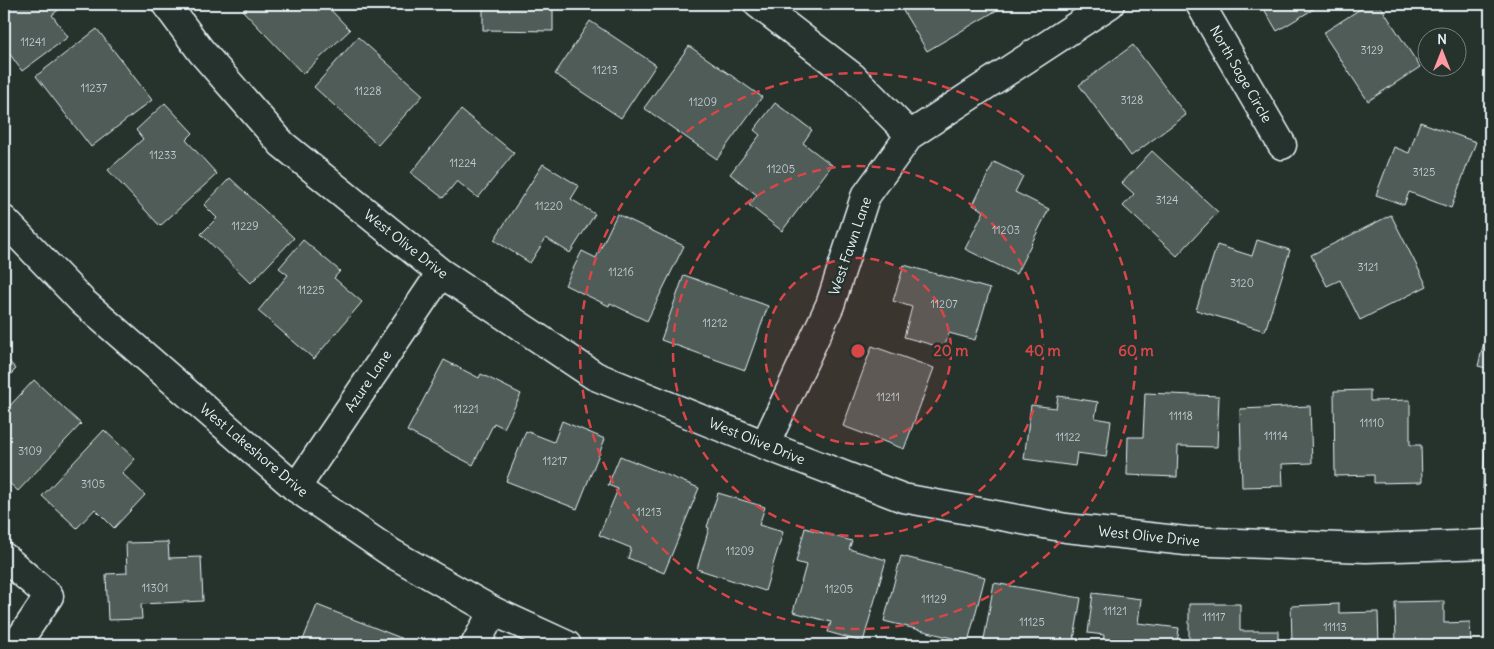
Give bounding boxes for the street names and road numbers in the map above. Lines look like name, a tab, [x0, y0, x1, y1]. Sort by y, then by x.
street label: North Sage Circle	[1206, 22, 1276, 126]
street label: West Fawn Lane	[825, 194, 875, 298]
street label: West Olive Drive	[360, 205, 452, 283]
street label: Azure Lane	[341, 346, 395, 416]
street label: West Lakeshore Drive	[196, 399, 312, 501]
street label: West Olive Drive	[706, 414, 808, 468]
street label: West Olive Drive	[1097, 522, 1201, 550]

